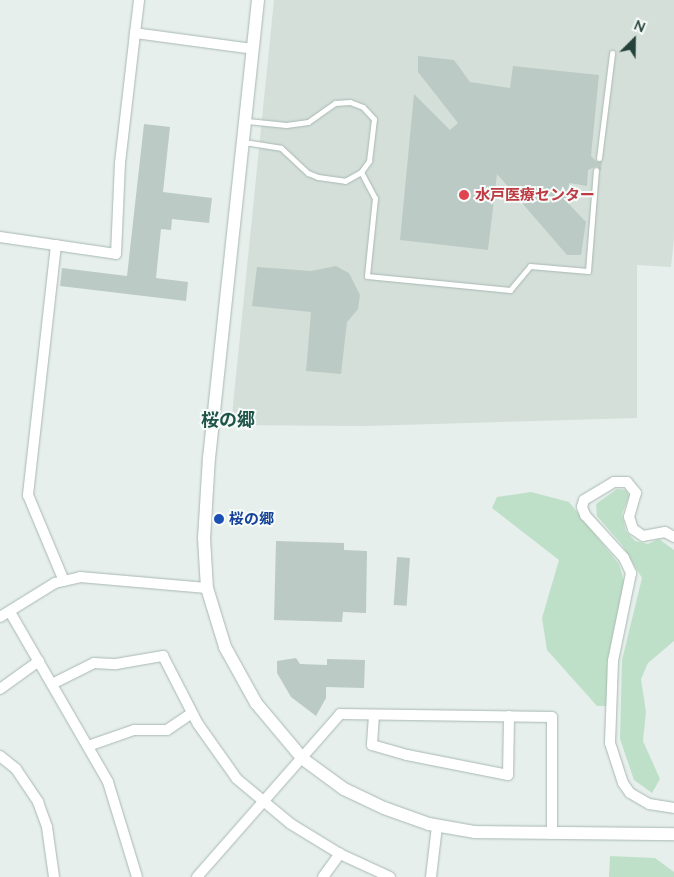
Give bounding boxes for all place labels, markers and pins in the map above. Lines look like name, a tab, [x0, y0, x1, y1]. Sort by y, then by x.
place label: 水戸医療センター	[475, 186, 595, 204]
marker: 水戸医療センター	[457, 188, 471, 202]
place label: 桜の郷	[229, 510, 274, 528]
marker: 桜の郷	[213, 513, 225, 525]

